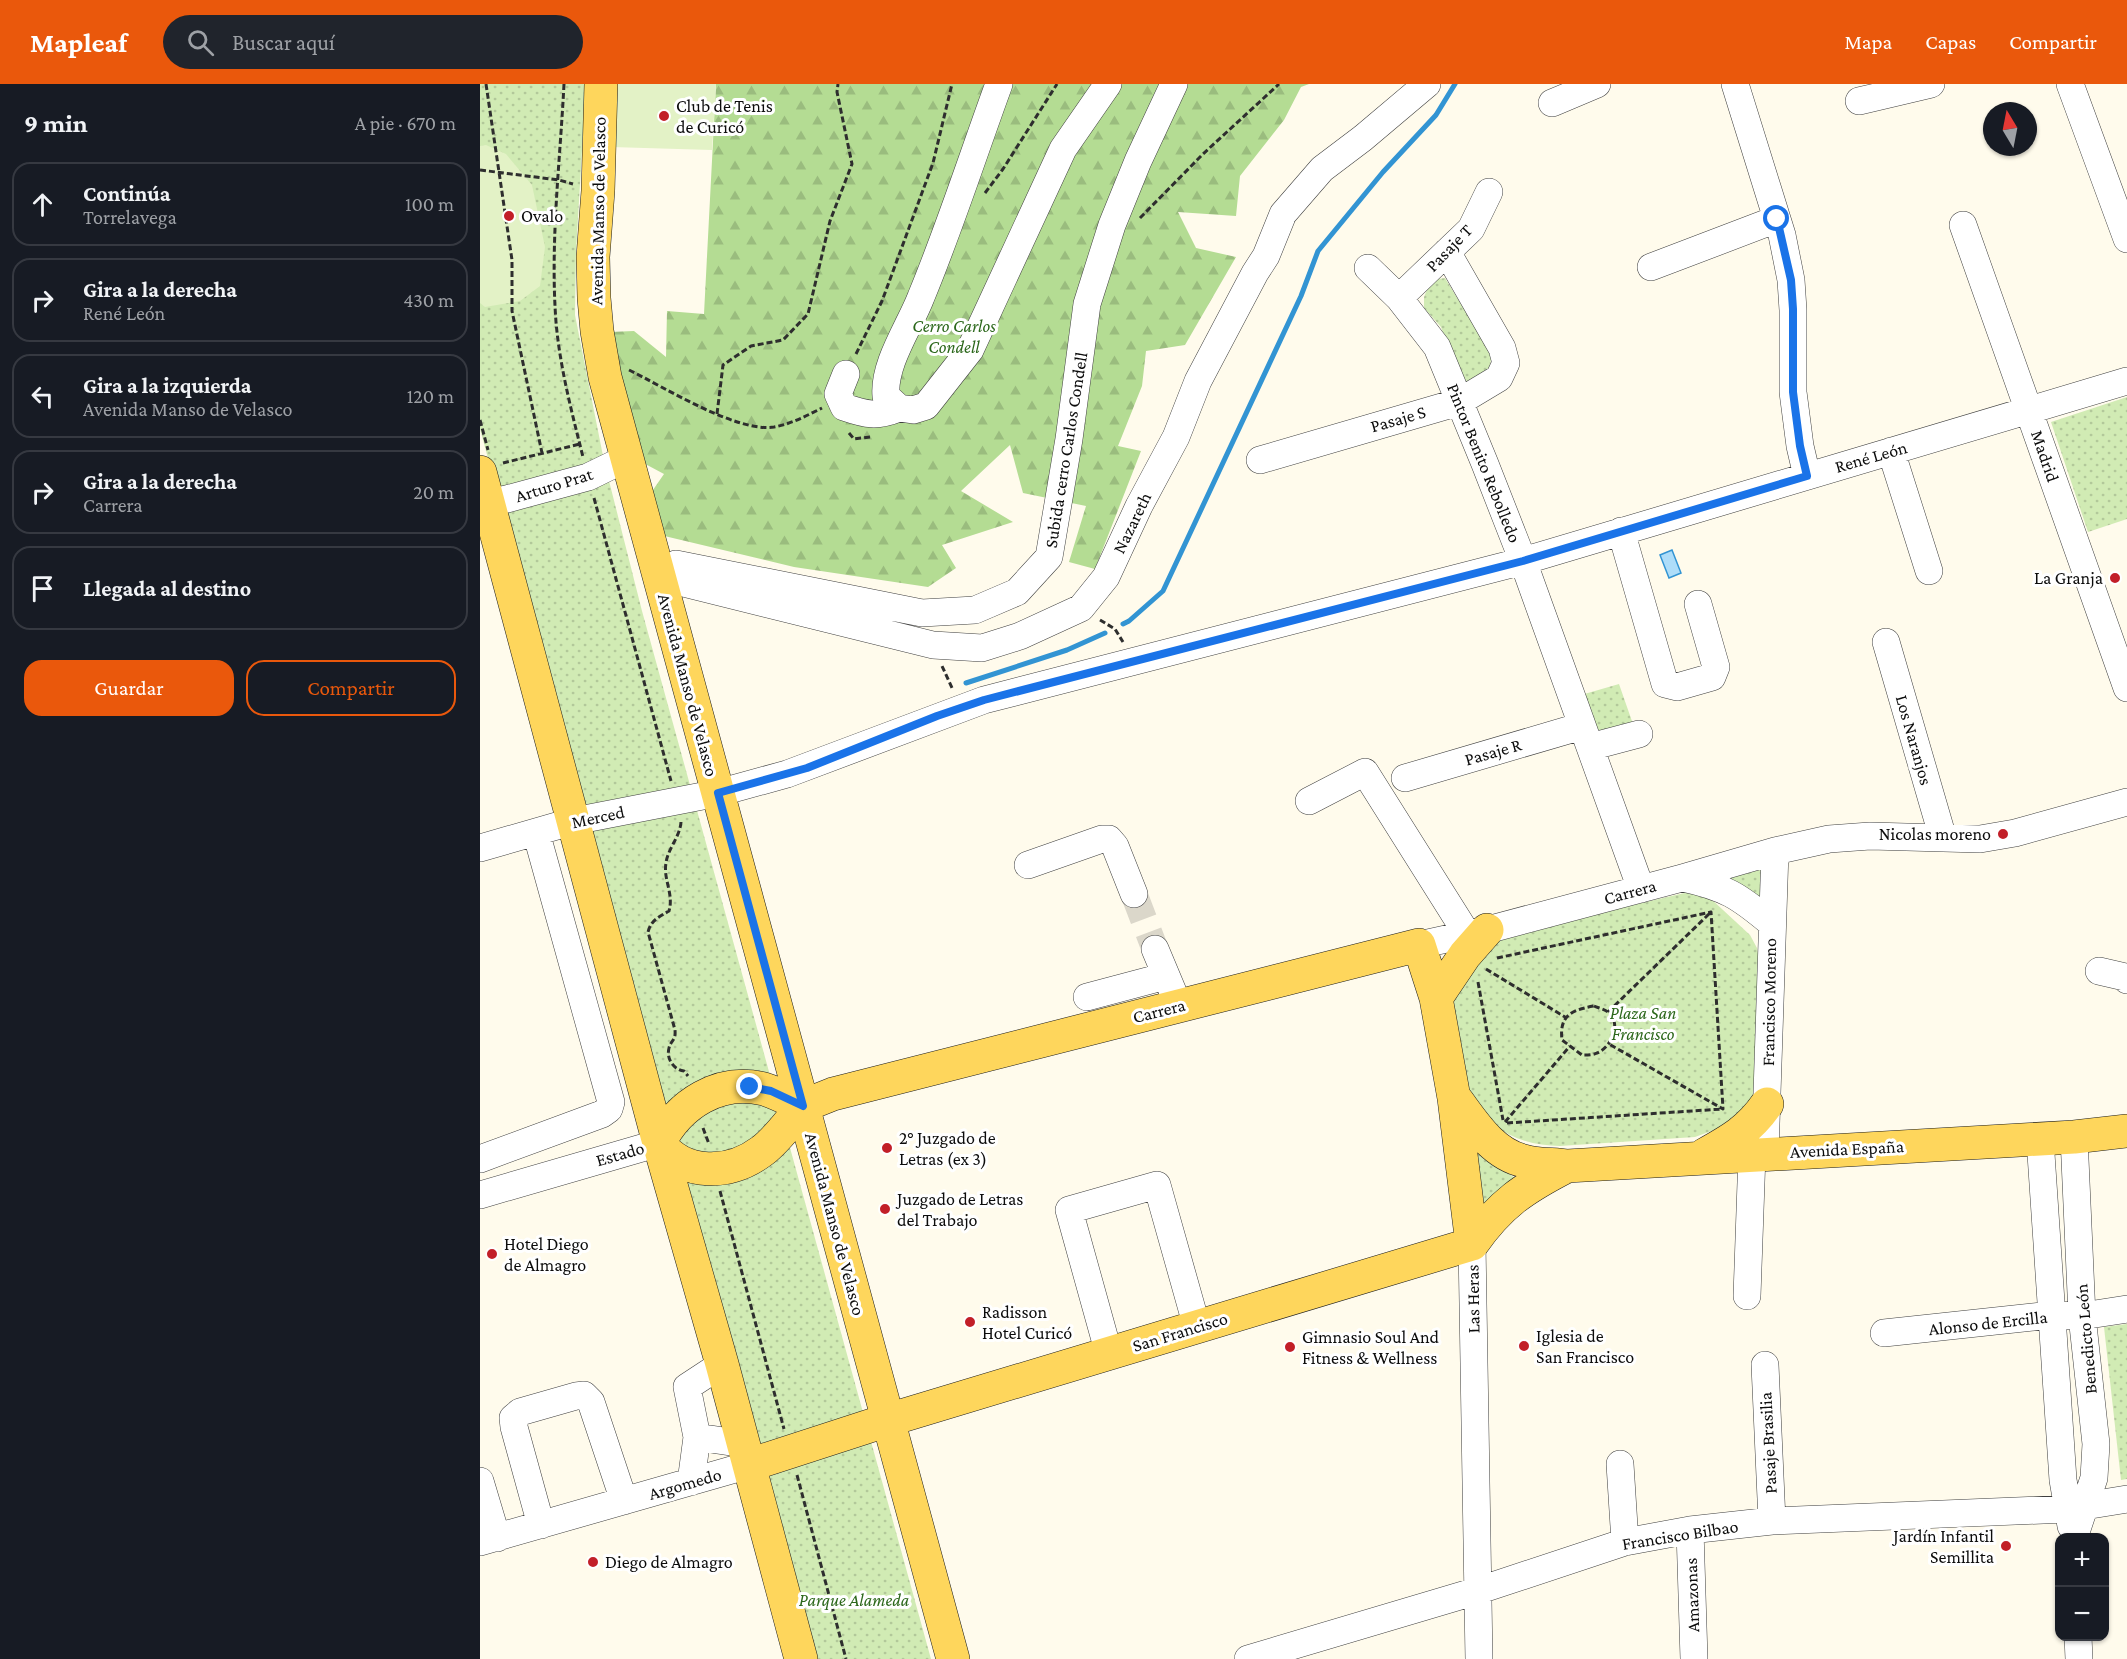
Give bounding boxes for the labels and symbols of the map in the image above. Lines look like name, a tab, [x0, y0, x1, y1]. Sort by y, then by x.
place label: Club de Tenis de Curicó	[676, 96, 773, 137]
north arrow	[1983, 102, 2037, 156]
marker: Club de Tenis de Curicó	[657, 109, 671, 123]
street label: Avenida Manso de Velasco	[586, 117, 610, 305]
route start	[1763, 205, 1789, 231]
place label: Ovalo	[521, 206, 563, 226]
marker: Ovalo	[502, 209, 516, 223]
street label: Pasaje T	[1422, 220, 1477, 276]
park label: Cerro Carlos Condell	[912, 316, 996, 357]
street label: Subida cerro Carlos Condell	[1041, 350, 1091, 550]
street label: Pintor Benito Rebolledo	[1443, 381, 1525, 546]
street label: Pasaje S	[1368, 402, 1428, 437]
street label: Madrid	[2027, 428, 2063, 485]
street label: René León	[1833, 437, 1910, 477]
street label: Arturo Prat	[513, 463, 596, 506]
street label: Nazareth	[1109, 489, 1156, 557]
place label: La Granja	[2034, 568, 2103, 589]
marker: La Granja	[2108, 571, 2122, 585]
street label: Avenida Manso de Velasco	[654, 591, 722, 779]
street label: Los Naranjos	[1891, 693, 1936, 788]
street label: Pasaje R	[1462, 734, 1525, 771]
street label: Merced	[570, 802, 627, 832]
place label: Nicolas moreno	[1879, 824, 1991, 844]
marker: Nicolas moreno	[1996, 827, 2010, 841]
street label: Carrera	[1602, 875, 1658, 909]
street label: Francisco Moreno	[1758, 938, 1780, 1066]
street label: Carrera	[1131, 995, 1187, 1027]
park label: Plaza San Francisco	[1610, 1003, 1676, 1044]
route end	[736, 1073, 762, 1099]
place label: 2° Juzgado de Letras (ex 3)	[899, 1128, 996, 1170]
street label: Avenida Manso de Velasco	[801, 1130, 869, 1318]
street label: Avenida España	[1790, 1136, 1904, 1162]
street label: Estado	[593, 1138, 647, 1170]
marker: 2° Juzgado de Letras (ex 3)	[880, 1141, 894, 1155]
place label: Juzgado de Letras del Trabajo	[895, 1189, 1023, 1231]
marker: Juzgado de Letras del Trabajo	[878, 1202, 892, 1216]
place label: Hotel Diego de Almagro	[504, 1234, 589, 1275]
marker: Hotel Diego de Almagro	[485, 1247, 499, 1261]
street label: Las Heras	[1462, 1264, 1484, 1334]
street label: Benedicto León	[2071, 1283, 2101, 1395]
place label: Radisson Hotel Curicó	[982, 1302, 1072, 1343]
street label: Alonso de Ercilla	[1928, 1307, 2048, 1339]
street label: San Francisco	[1130, 1308, 1230, 1356]
marker: Radisson Hotel Curicó	[963, 1315, 977, 1329]
place label: Iglesia de San Francisco	[1536, 1326, 1634, 1367]
place label: Gimnasio Soul And Fitness & Wellness	[1302, 1327, 1440, 1368]
marker: Iglesia de San Francisco	[1517, 1339, 1531, 1353]
marker: Gimnasio Soul And Fitness & Wellness	[1283, 1340, 1297, 1354]
street label: Pasaje Brasilia	[1755, 1392, 1782, 1494]
street label: Argomedo	[646, 1464, 724, 1504]
street label: Francisco Bilbao	[1620, 1516, 1740, 1554]
place label: Jardín Infantil Semillita	[1891, 1526, 1994, 1567]
marker: Jardín Infantil Semillita	[1999, 1539, 2013, 1553]
place label: Diego de Almagro	[605, 1552, 733, 1572]
marker: Diego de Almagro	[586, 1555, 600, 1569]
street label: Amazonas	[1681, 1557, 1703, 1633]
park label: Parque Alameda	[799, 1590, 910, 1610]

